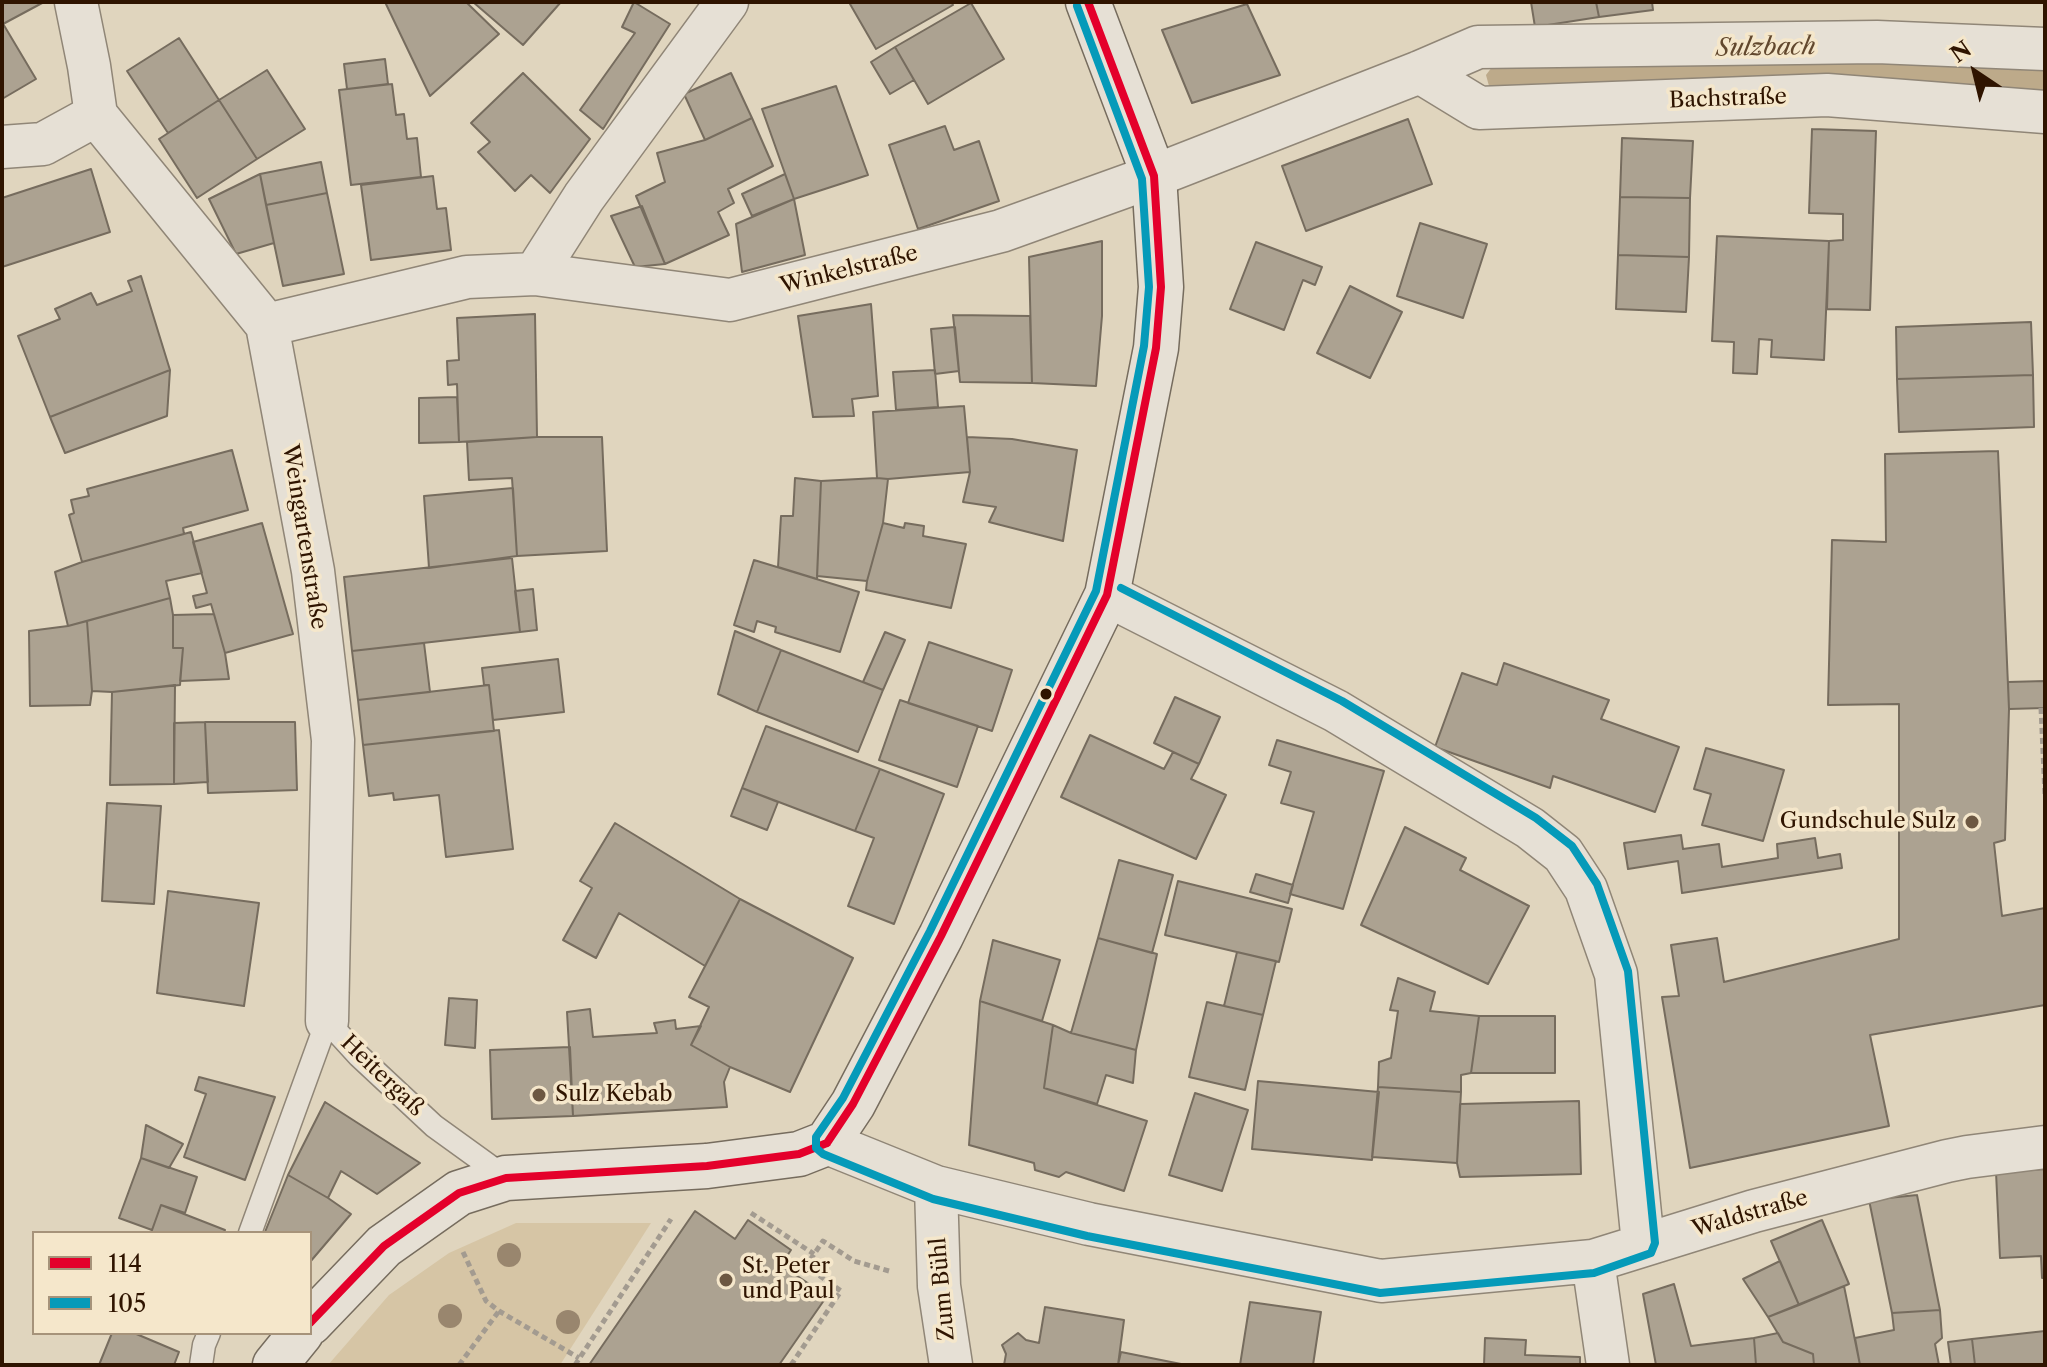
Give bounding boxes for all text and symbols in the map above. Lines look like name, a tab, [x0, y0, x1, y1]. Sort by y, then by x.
north arrow	[1935, 32, 2015, 112]
water label: Sulzbach	[1716, 33, 1816, 63]
text: N	[1945, 35, 1977, 68]
street label: Bachstraße	[1669, 84, 1787, 114]
street label: Winkelstraße	[777, 240, 921, 300]
street label: Weingartenstraße	[276, 443, 332, 631]
unlabelled marker	[1038, 686, 1054, 702]
place label: Gundschule Sulz	[1780, 809, 1956, 835]
marker: Gundschule Sulz	[1963, 813, 1981, 831]
street label: Heitergaß	[335, 1030, 429, 1122]
place label: Sulz Kebab	[555, 1082, 672, 1108]
marker: Sulz Kebab	[530, 1086, 548, 1104]
street label: Waldstraße	[1689, 1185, 1811, 1243]
legend	[32, 1231, 312, 1335]
street label: Zum Bühl	[925, 1236, 961, 1342]
text: 114	[108, 1249, 142, 1278]
place label: St. Peter und Paul	[742, 1254, 834, 1306]
marker: St. Peter und Paul	[717, 1271, 735, 1289]
text: 105	[108, 1289, 146, 1318]

